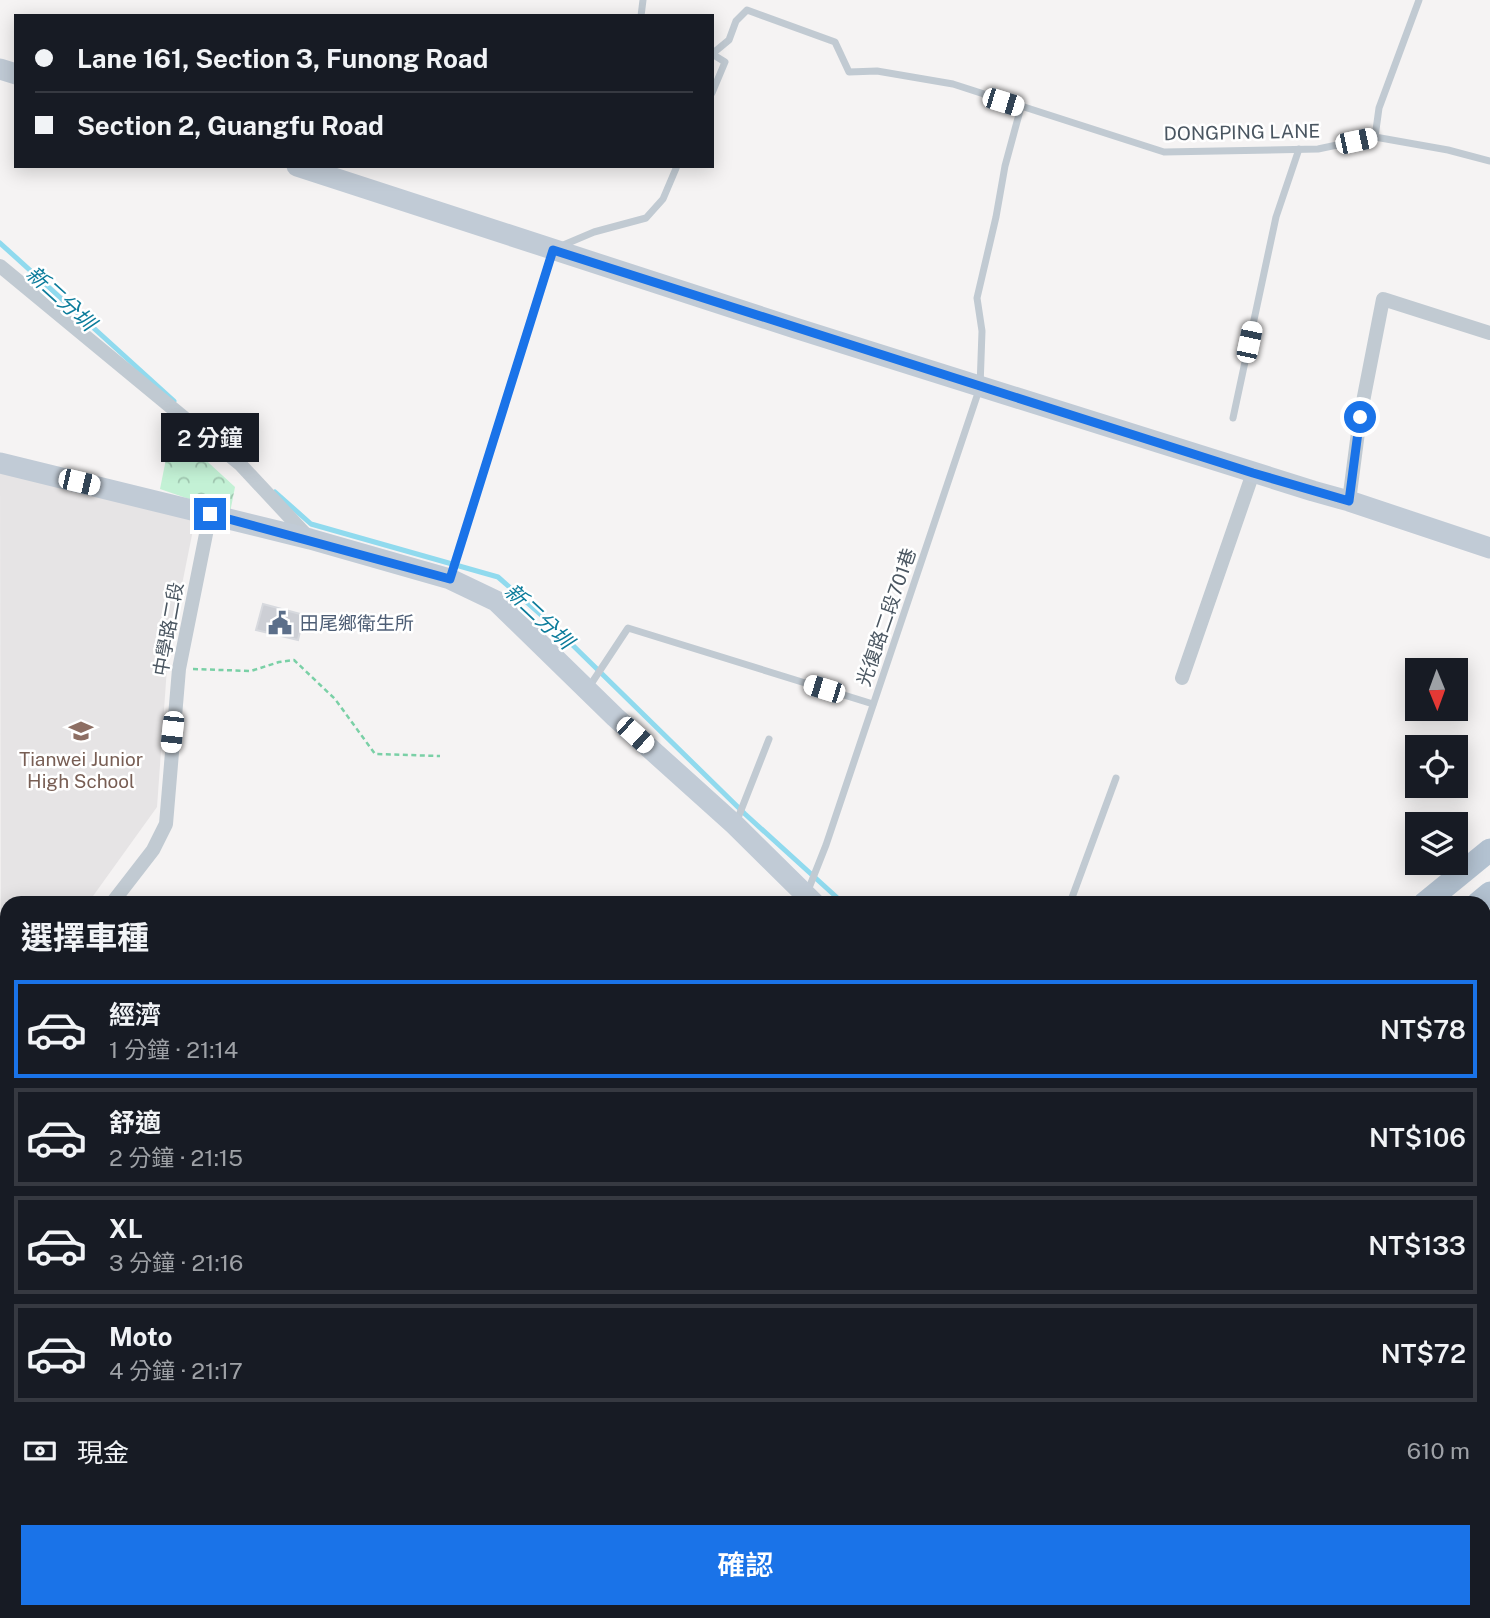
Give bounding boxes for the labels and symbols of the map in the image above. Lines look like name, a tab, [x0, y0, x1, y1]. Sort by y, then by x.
car	[980, 86, 1027, 118]
street label: DONGPING LANE	[1164, 120, 1320, 144]
car	[1334, 126, 1379, 156]
water label: 新二分圳	[21, 261, 103, 337]
car	[1235, 319, 1264, 365]
route start	[1344, 401, 1376, 433]
callout: 2 分鐘	[161, 412, 259, 462]
car	[57, 467, 102, 497]
route end	[194, 498, 226, 530]
street label: 光復路二段701巷	[852, 545, 920, 689]
water label: 新二分圳	[500, 578, 580, 656]
street label: 中學路二段	[149, 580, 187, 678]
public building icon: 田尾鄉衛生所	[266, 609, 294, 637]
place label: 田尾鄉衛生所	[300, 612, 414, 634]
north arrow	[1405, 658, 1468, 721]
car	[801, 673, 848, 705]
car	[160, 710, 185, 754]
car	[613, 713, 658, 757]
school or university icon: Tianwei Junior High School	[67, 717, 95, 745]
place label: Tianwei Junior High School	[19, 748, 143, 792]

